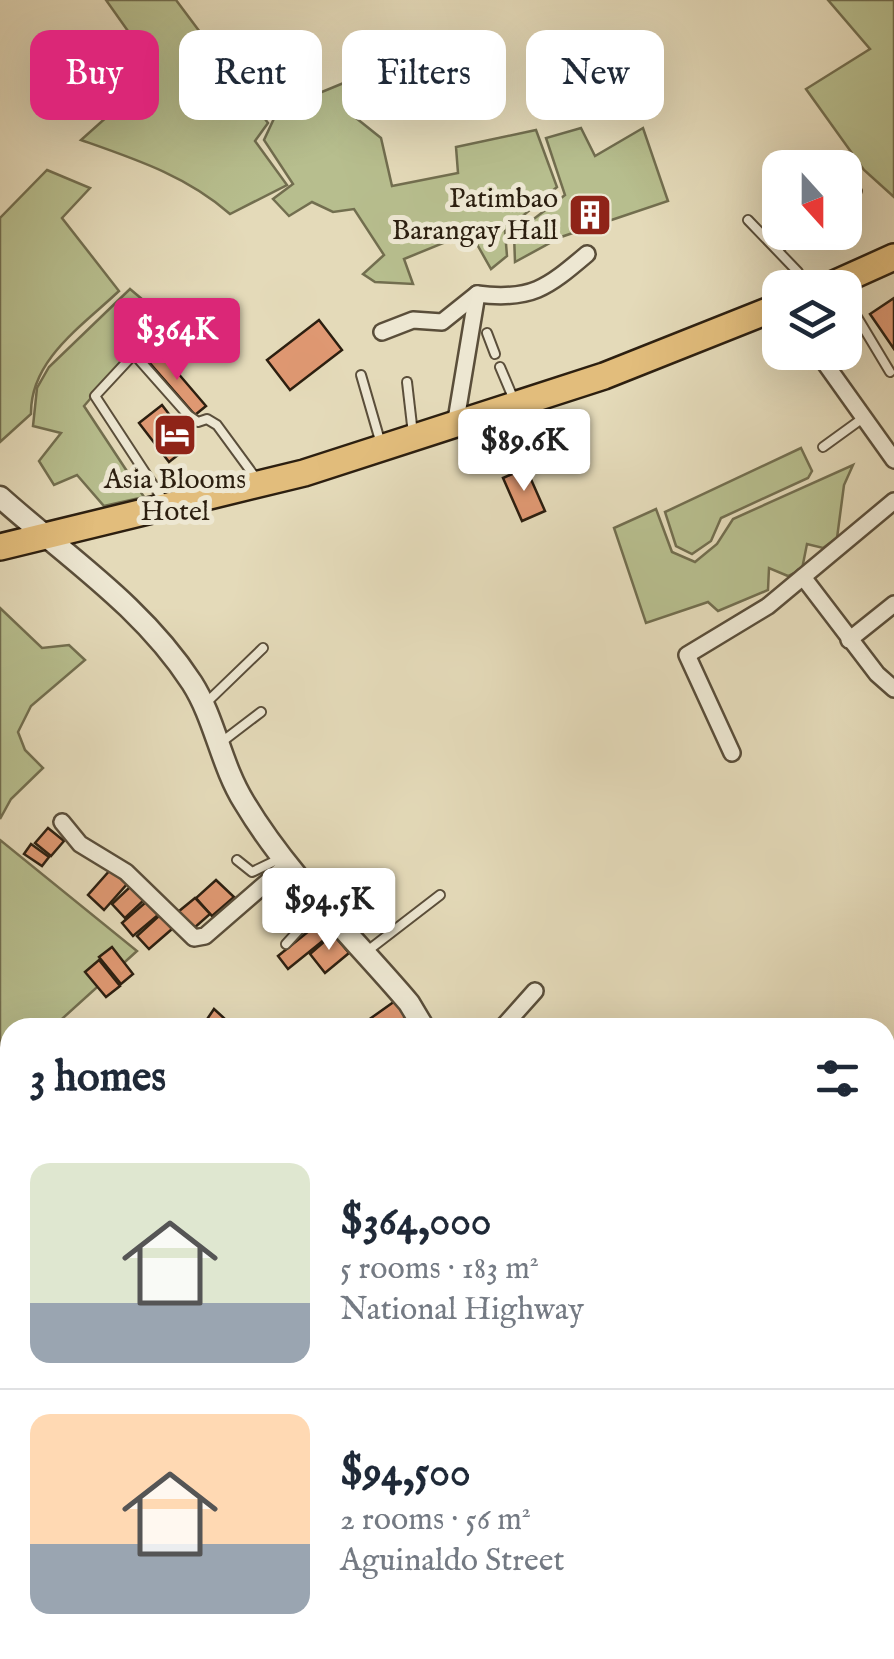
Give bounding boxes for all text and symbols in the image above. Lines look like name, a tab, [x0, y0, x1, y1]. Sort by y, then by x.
chip: Buy	[30, 30, 159, 120]
chip: Rent	[179, 30, 322, 120]
chip: Filters	[342, 30, 506, 120]
chip: New	[526, 30, 664, 120]
north arrow	[762, 150, 862, 250]
map controls	[762, 150, 862, 370]
place label: Patimbao Barangay Hall	[392, 182, 558, 249]
building icon: Patimbao Barangay Hall	[567, 192, 613, 238]
button: layers	[762, 270, 862, 370]
pin: $364K	[107, 298, 247, 383]
text: $364K	[136, 310, 218, 351]
pin: $89.6K	[443, 409, 605, 494]
hotel icon: Asia Blooms Hotel	[152, 412, 198, 458]
text: $89.6K	[480, 421, 568, 462]
place label: Asia Blooms Hotel	[103, 463, 246, 530]
pin: $94.5K	[248, 868, 410, 953]
text: $94.5K	[284, 880, 374, 921]
icon: filters	[810, 1051, 865, 1106]
text: 3 homes	[30, 1052, 166, 1105]
text: $364,000	[340, 1196, 491, 1249]
icon: home	[110, 1203, 230, 1323]
text: 5 rooms · 183 m²	[340, 1249, 539, 1290]
text: National Highway	[340, 1290, 584, 1331]
text: $94,500	[340, 1447, 471, 1500]
icon: home	[110, 1454, 230, 1574]
text: 2 rooms · 56 m²	[340, 1500, 531, 1541]
text: Aguinaldo Street	[340, 1541, 564, 1582]

